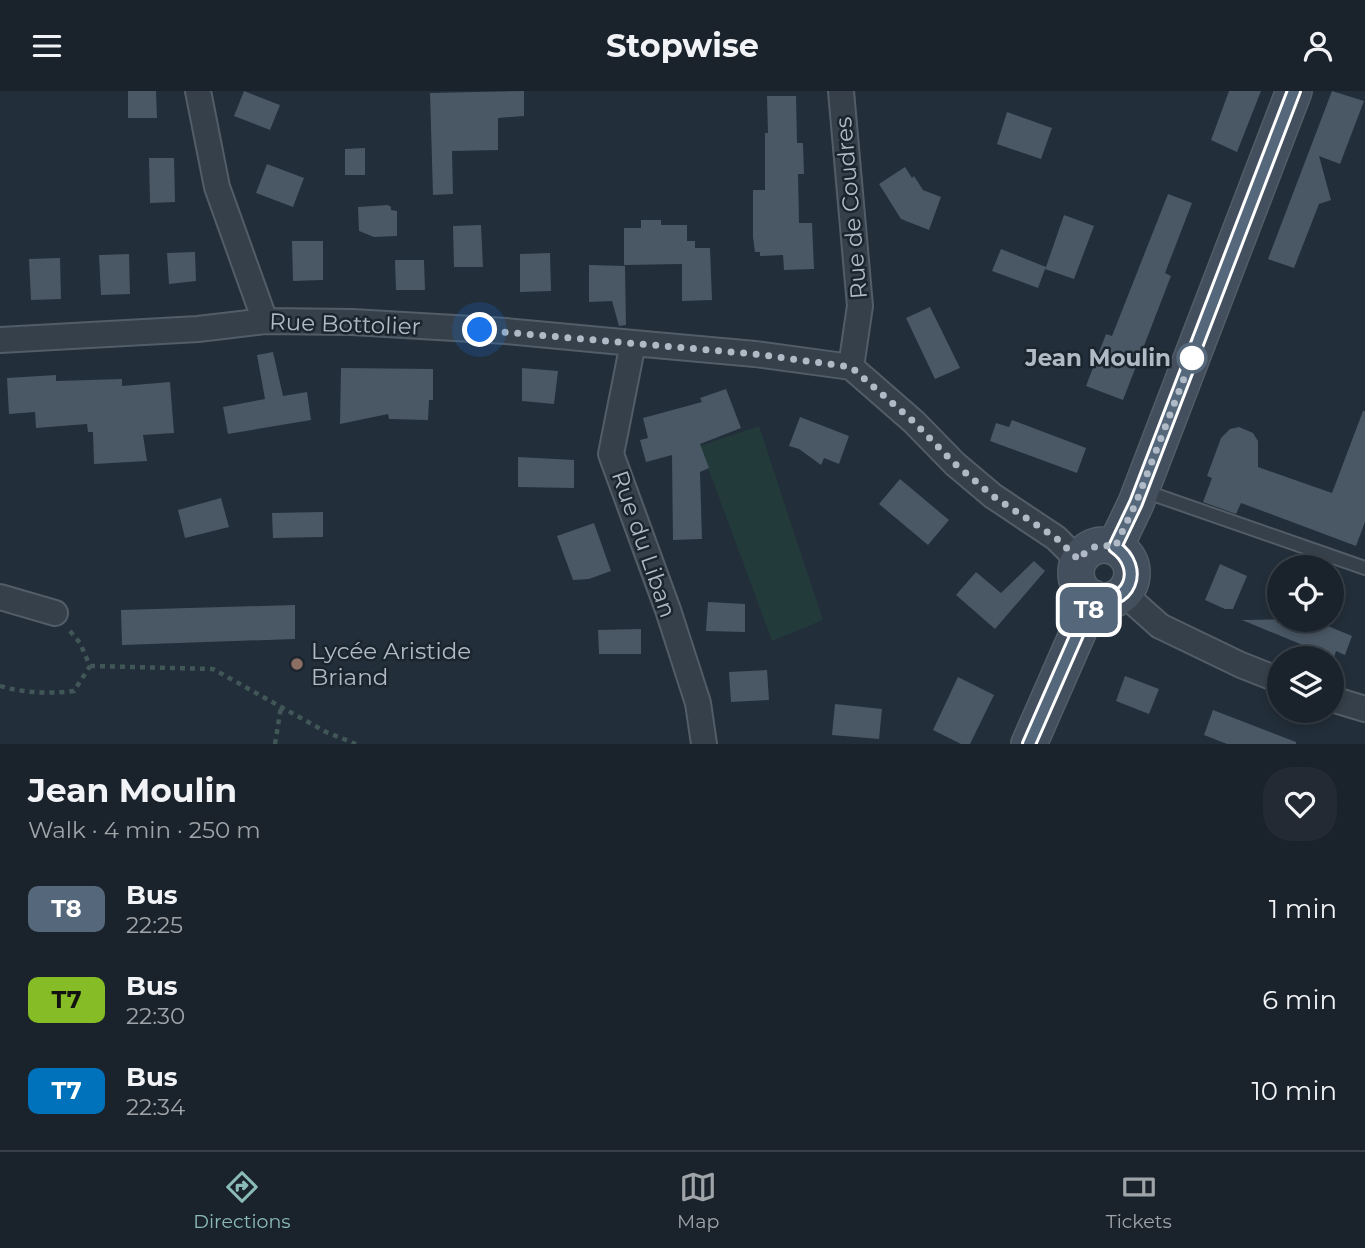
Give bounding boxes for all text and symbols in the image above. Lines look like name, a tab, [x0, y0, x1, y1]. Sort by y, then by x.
text: Stopwise	[606, 26, 759, 65]
icon: menu	[28, 27, 66, 65]
icon: person	[1299, 27, 1337, 65]
street label: Rue de Coudres	[829, 116, 873, 300]
street label: Rue Bottolier	[269, 307, 421, 341]
your location	[462, 312, 497, 347]
marker: Jean Moulin	[1177, 343, 1207, 373]
place label: Jean Moulin	[1024, 344, 1171, 372]
street label: Rue du Liban	[606, 467, 682, 621]
map controls	[1267, 555, 1344, 723]
button: locate	[1267, 555, 1344, 632]
line badge: T8	[1058, 587, 1120, 633]
text: T8	[1074, 595, 1104, 624]
place label: Lycée Aristide Briand	[311, 637, 471, 691]
button: layers	[1267, 646, 1344, 723]
marker: Lycée Aristide Briand	[289, 656, 305, 672]
button: heart	[1263, 767, 1337, 841]
text: Jean Moulin	[28, 770, 237, 810]
text: Walk · 4 min · 250 m	[28, 816, 261, 844]
text: Bus	[126, 879, 178, 911]
text: 1 min	[1269, 893, 1337, 925]
text: T8	[51, 894, 82, 923]
text: 22:25	[126, 911, 183, 939]
text: Bus	[126, 970, 178, 1002]
text: 6 min	[1262, 984, 1337, 1016]
text: T7	[51, 985, 82, 1014]
text: 22:30	[126, 1002, 185, 1030]
text: Bus	[126, 1061, 178, 1093]
text: 10 min	[1251, 1075, 1337, 1107]
text: T7	[51, 1076, 82, 1105]
text: 22:34	[126, 1093, 185, 1121]
tab: Directions	[193, 1168, 291, 1233]
tab: Map	[677, 1168, 719, 1233]
tab: Tickets	[1106, 1168, 1172, 1233]

